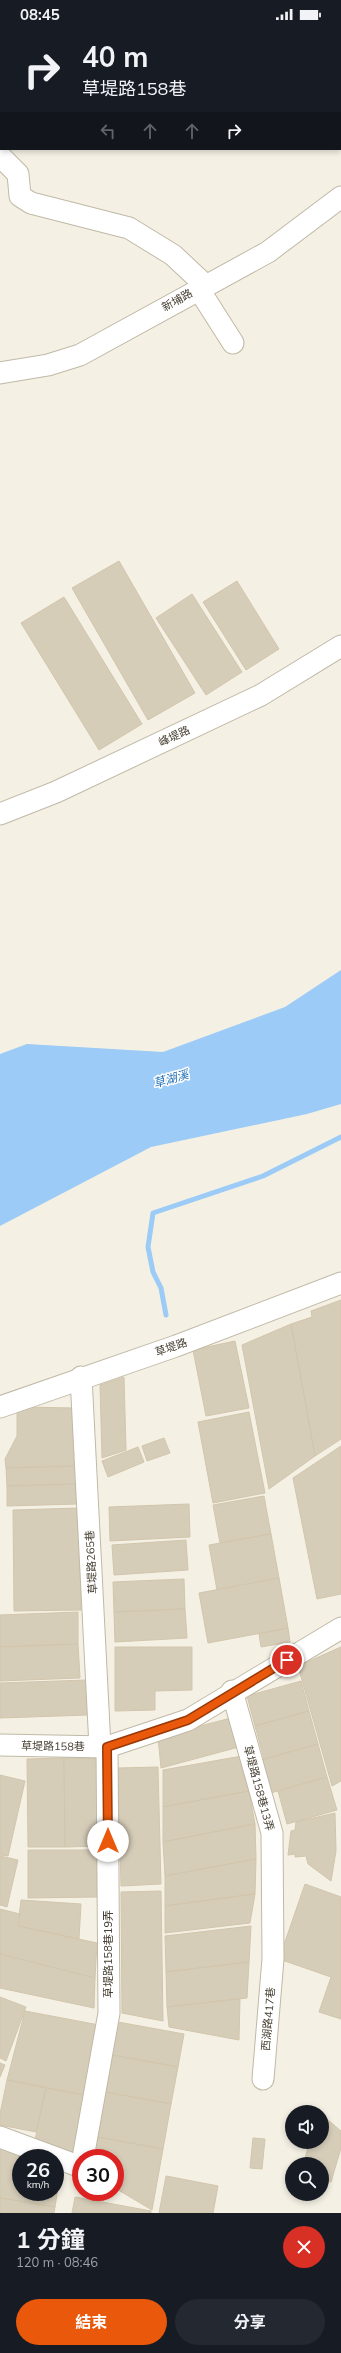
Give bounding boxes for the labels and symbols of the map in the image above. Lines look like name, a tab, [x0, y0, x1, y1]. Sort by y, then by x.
street label: 新埔路	[159, 286, 195, 314]
street label: 峰堤路	[156, 723, 192, 749]
water label: 草湖溪	[151, 1066, 192, 1091]
street label: 草堤路	[153, 1335, 189, 1359]
street label: 草堤路265巷	[82, 1530, 100, 1594]
pin	[270, 1643, 304, 1677]
street label: 草堤路158巷	[21, 1738, 85, 1754]
street label: 草堤路158巷13弄	[241, 1744, 277, 1832]
position arrow	[87, 1820, 129, 1862]
street label: 草堤路158巷19弄	[101, 1910, 115, 1998]
street label: 西湖路417巷	[258, 1987, 278, 2051]
speed limit sign: 30	[72, 2149, 124, 2201]

